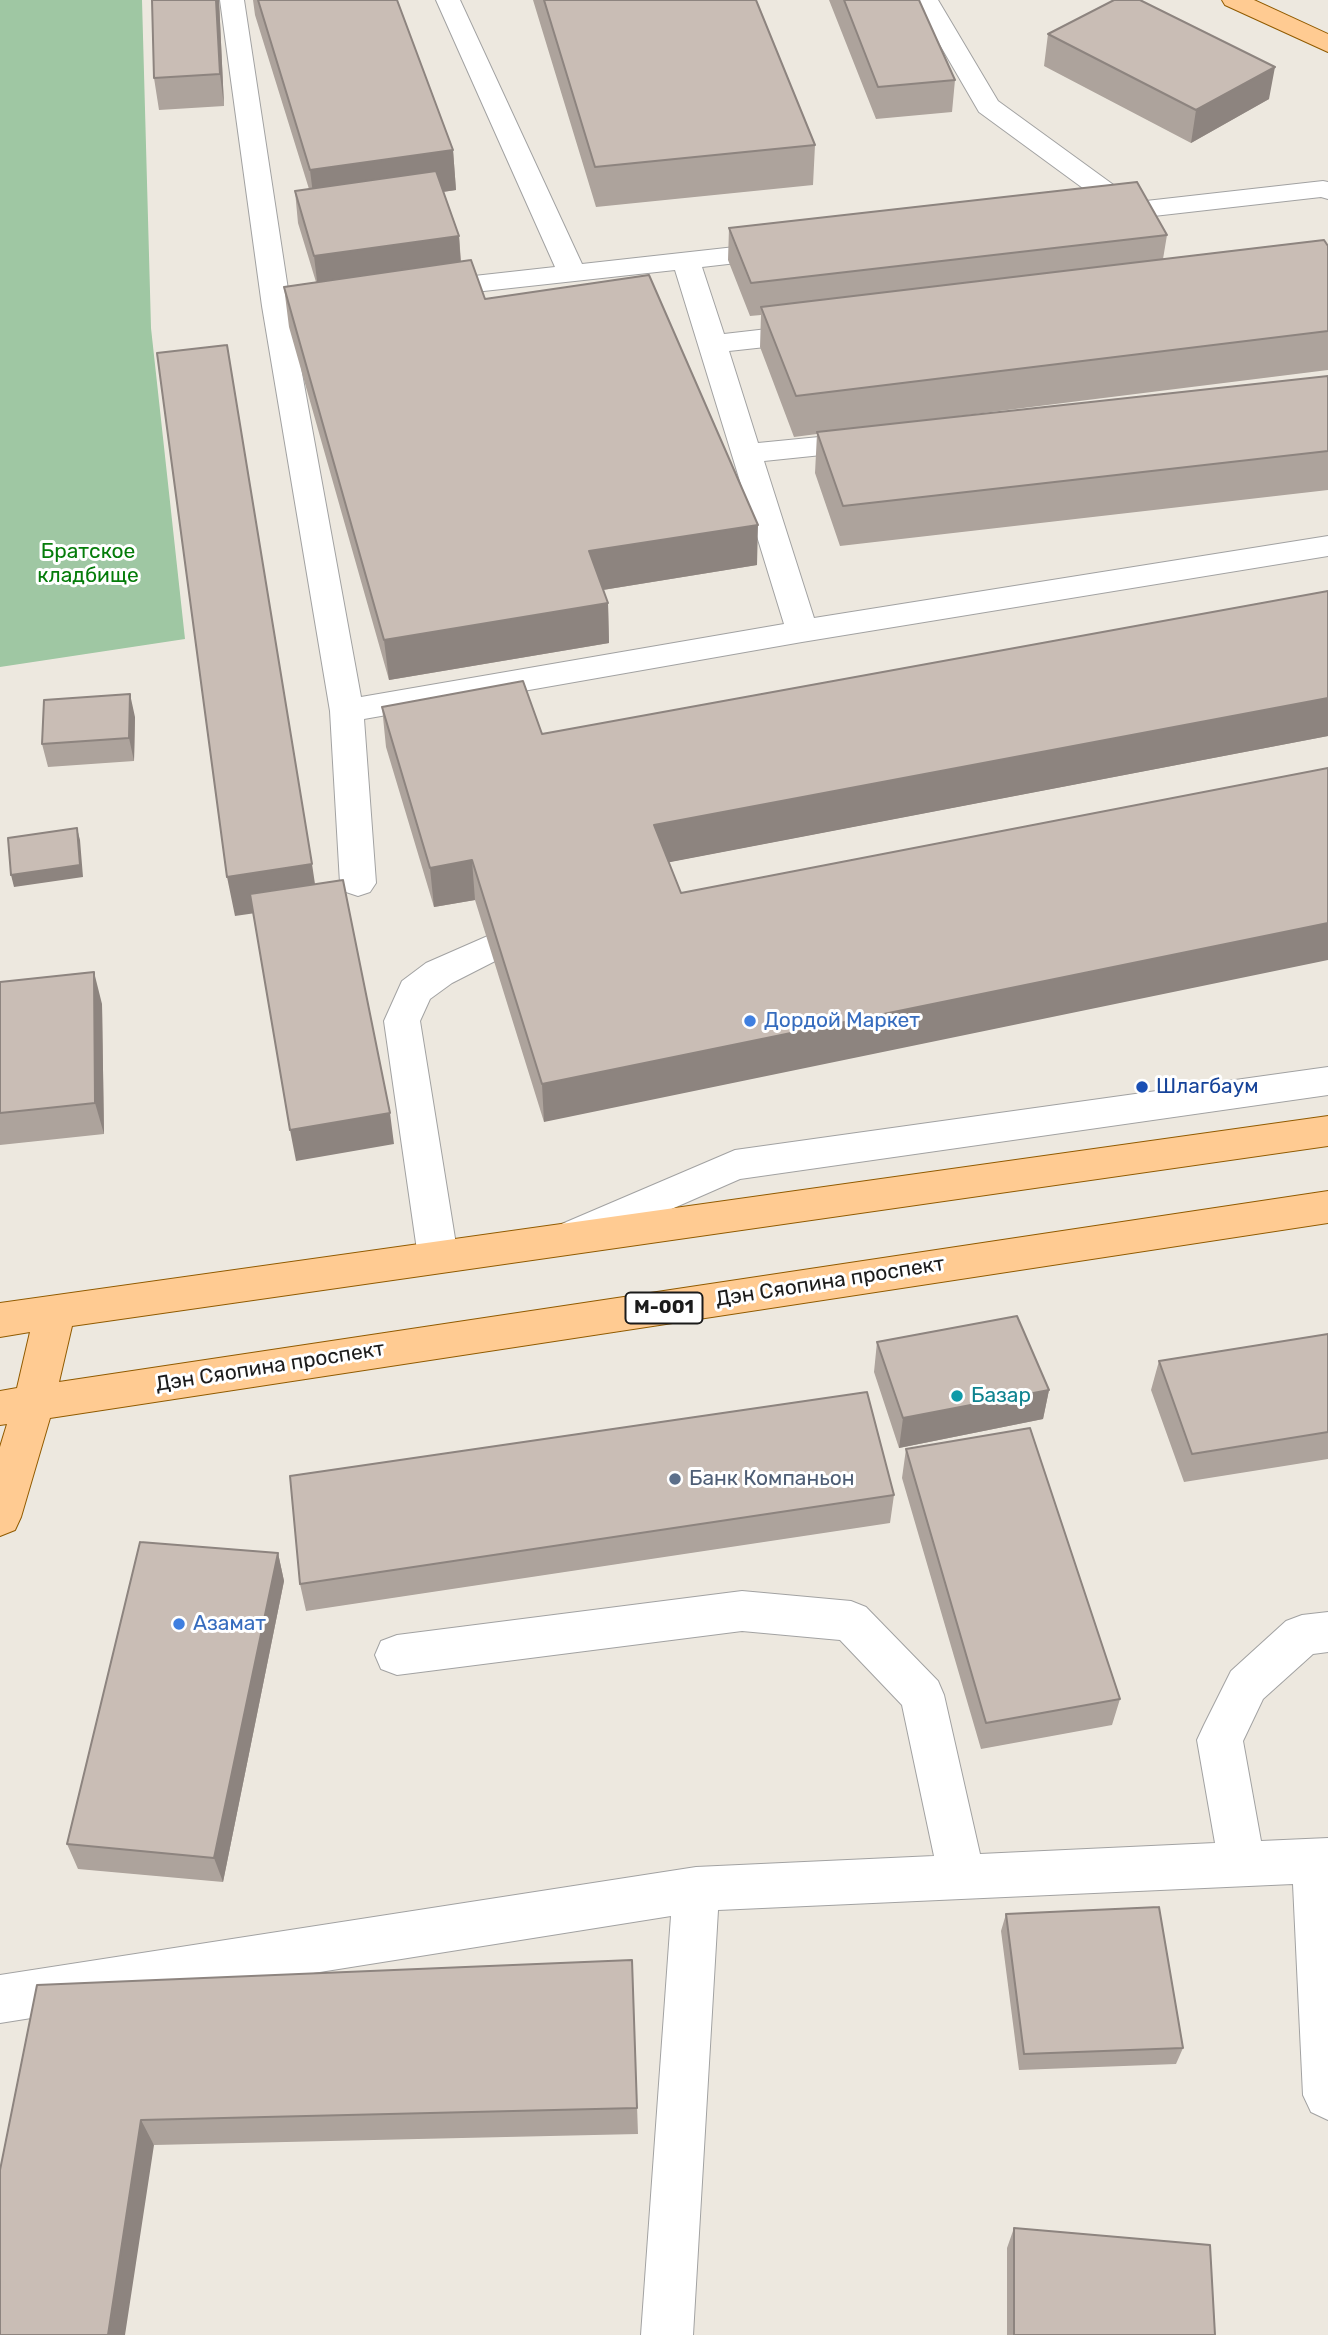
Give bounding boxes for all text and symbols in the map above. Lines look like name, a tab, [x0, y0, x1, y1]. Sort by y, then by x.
park label: Братское кладбище	[37, 539, 139, 589]
place label: Дордой Маркет	[764, 1008, 920, 1034]
marker: Дордой Маркет	[742, 1013, 758, 1029]
place label: Шлагбаум	[1156, 1074, 1259, 1100]
marker: Шлагбаум	[1134, 1079, 1150, 1095]
street label: Дэн Сяопина проспект	[714, 1251, 946, 1313]
road number: M-001	[626, 1292, 702, 1324]
street label: Дэн Сяопина проспект	[154, 1336, 386, 1398]
place label: Базар	[971, 1383, 1031, 1409]
marker: Базар	[949, 1388, 965, 1404]
place label: Банк Компаньон	[689, 1466, 855, 1492]
marker: Банк Компаньон	[667, 1471, 683, 1487]
place label: Азамат	[193, 1611, 266, 1637]
marker: Азамат	[171, 1616, 187, 1632]

